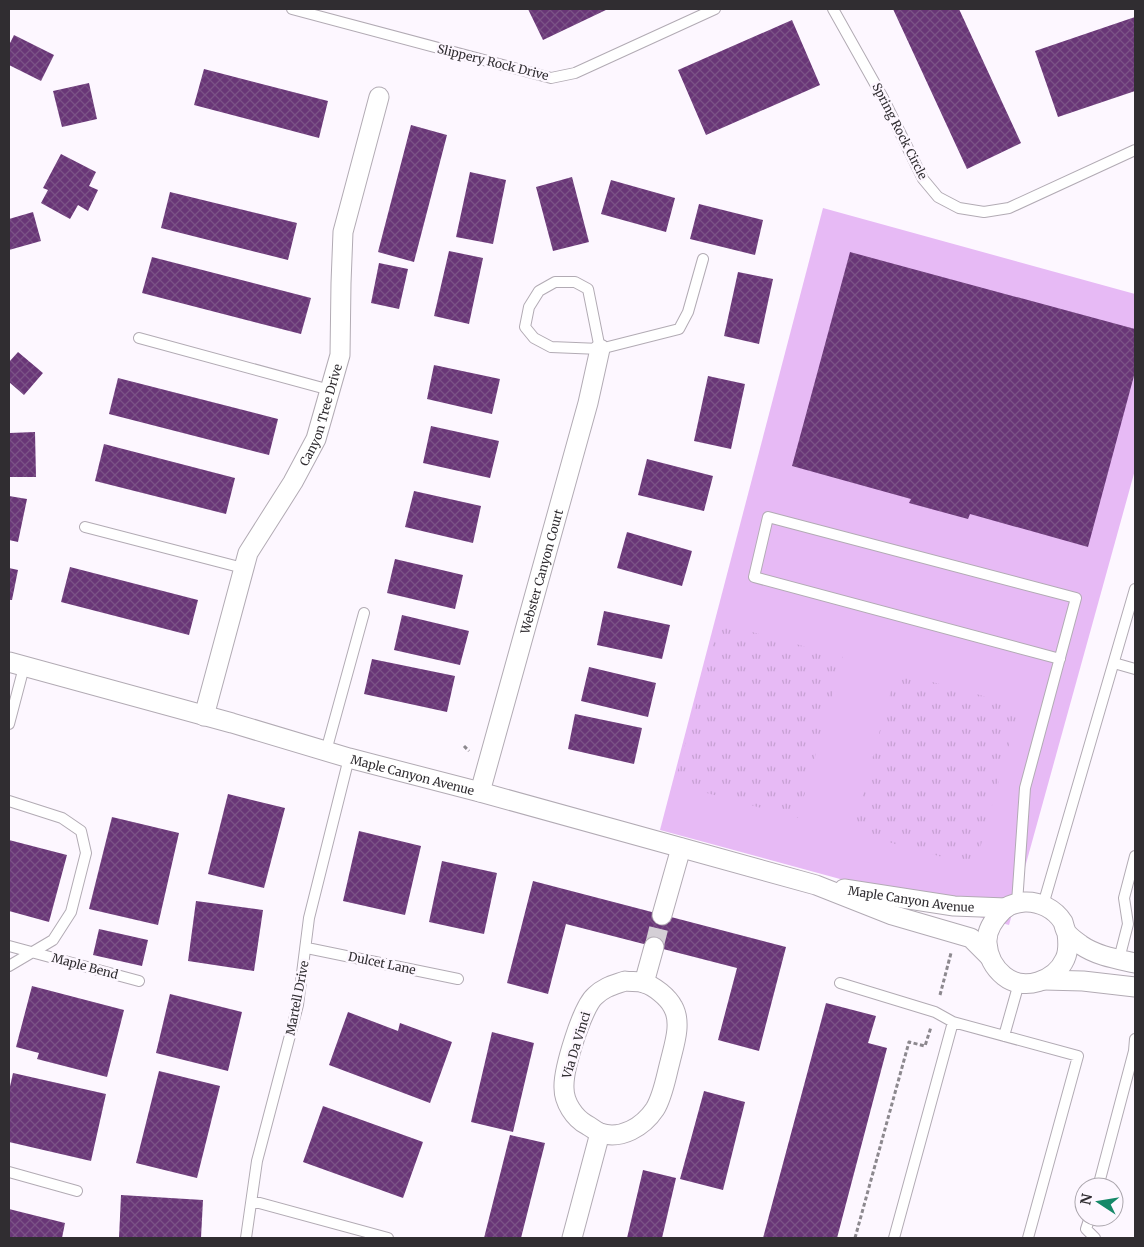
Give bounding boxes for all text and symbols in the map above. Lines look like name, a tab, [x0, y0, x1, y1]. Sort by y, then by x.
street label: Slippery Rock Drive	[436, 41, 550, 83]
street label: Spring Rock Circle	[869, 80, 931, 182]
street label: Canyon Tree Drive	[296, 362, 345, 468]
street label: Webster Canyon Court	[517, 507, 566, 636]
street label: Maple Canyon Avenue	[349, 751, 476, 798]
street label: Maple Canyon Avenue	[847, 882, 975, 914]
street label: Dulcet Lane	[347, 949, 417, 977]
street label: Maple Bend	[50, 950, 120, 982]
street label: Martell Drive	[282, 959, 312, 1037]
street label: Via Da Vinci	[558, 1010, 593, 1081]
north arrow	[1074, 1177, 1124, 1227]
text: N	[1076, 1192, 1096, 1207]

